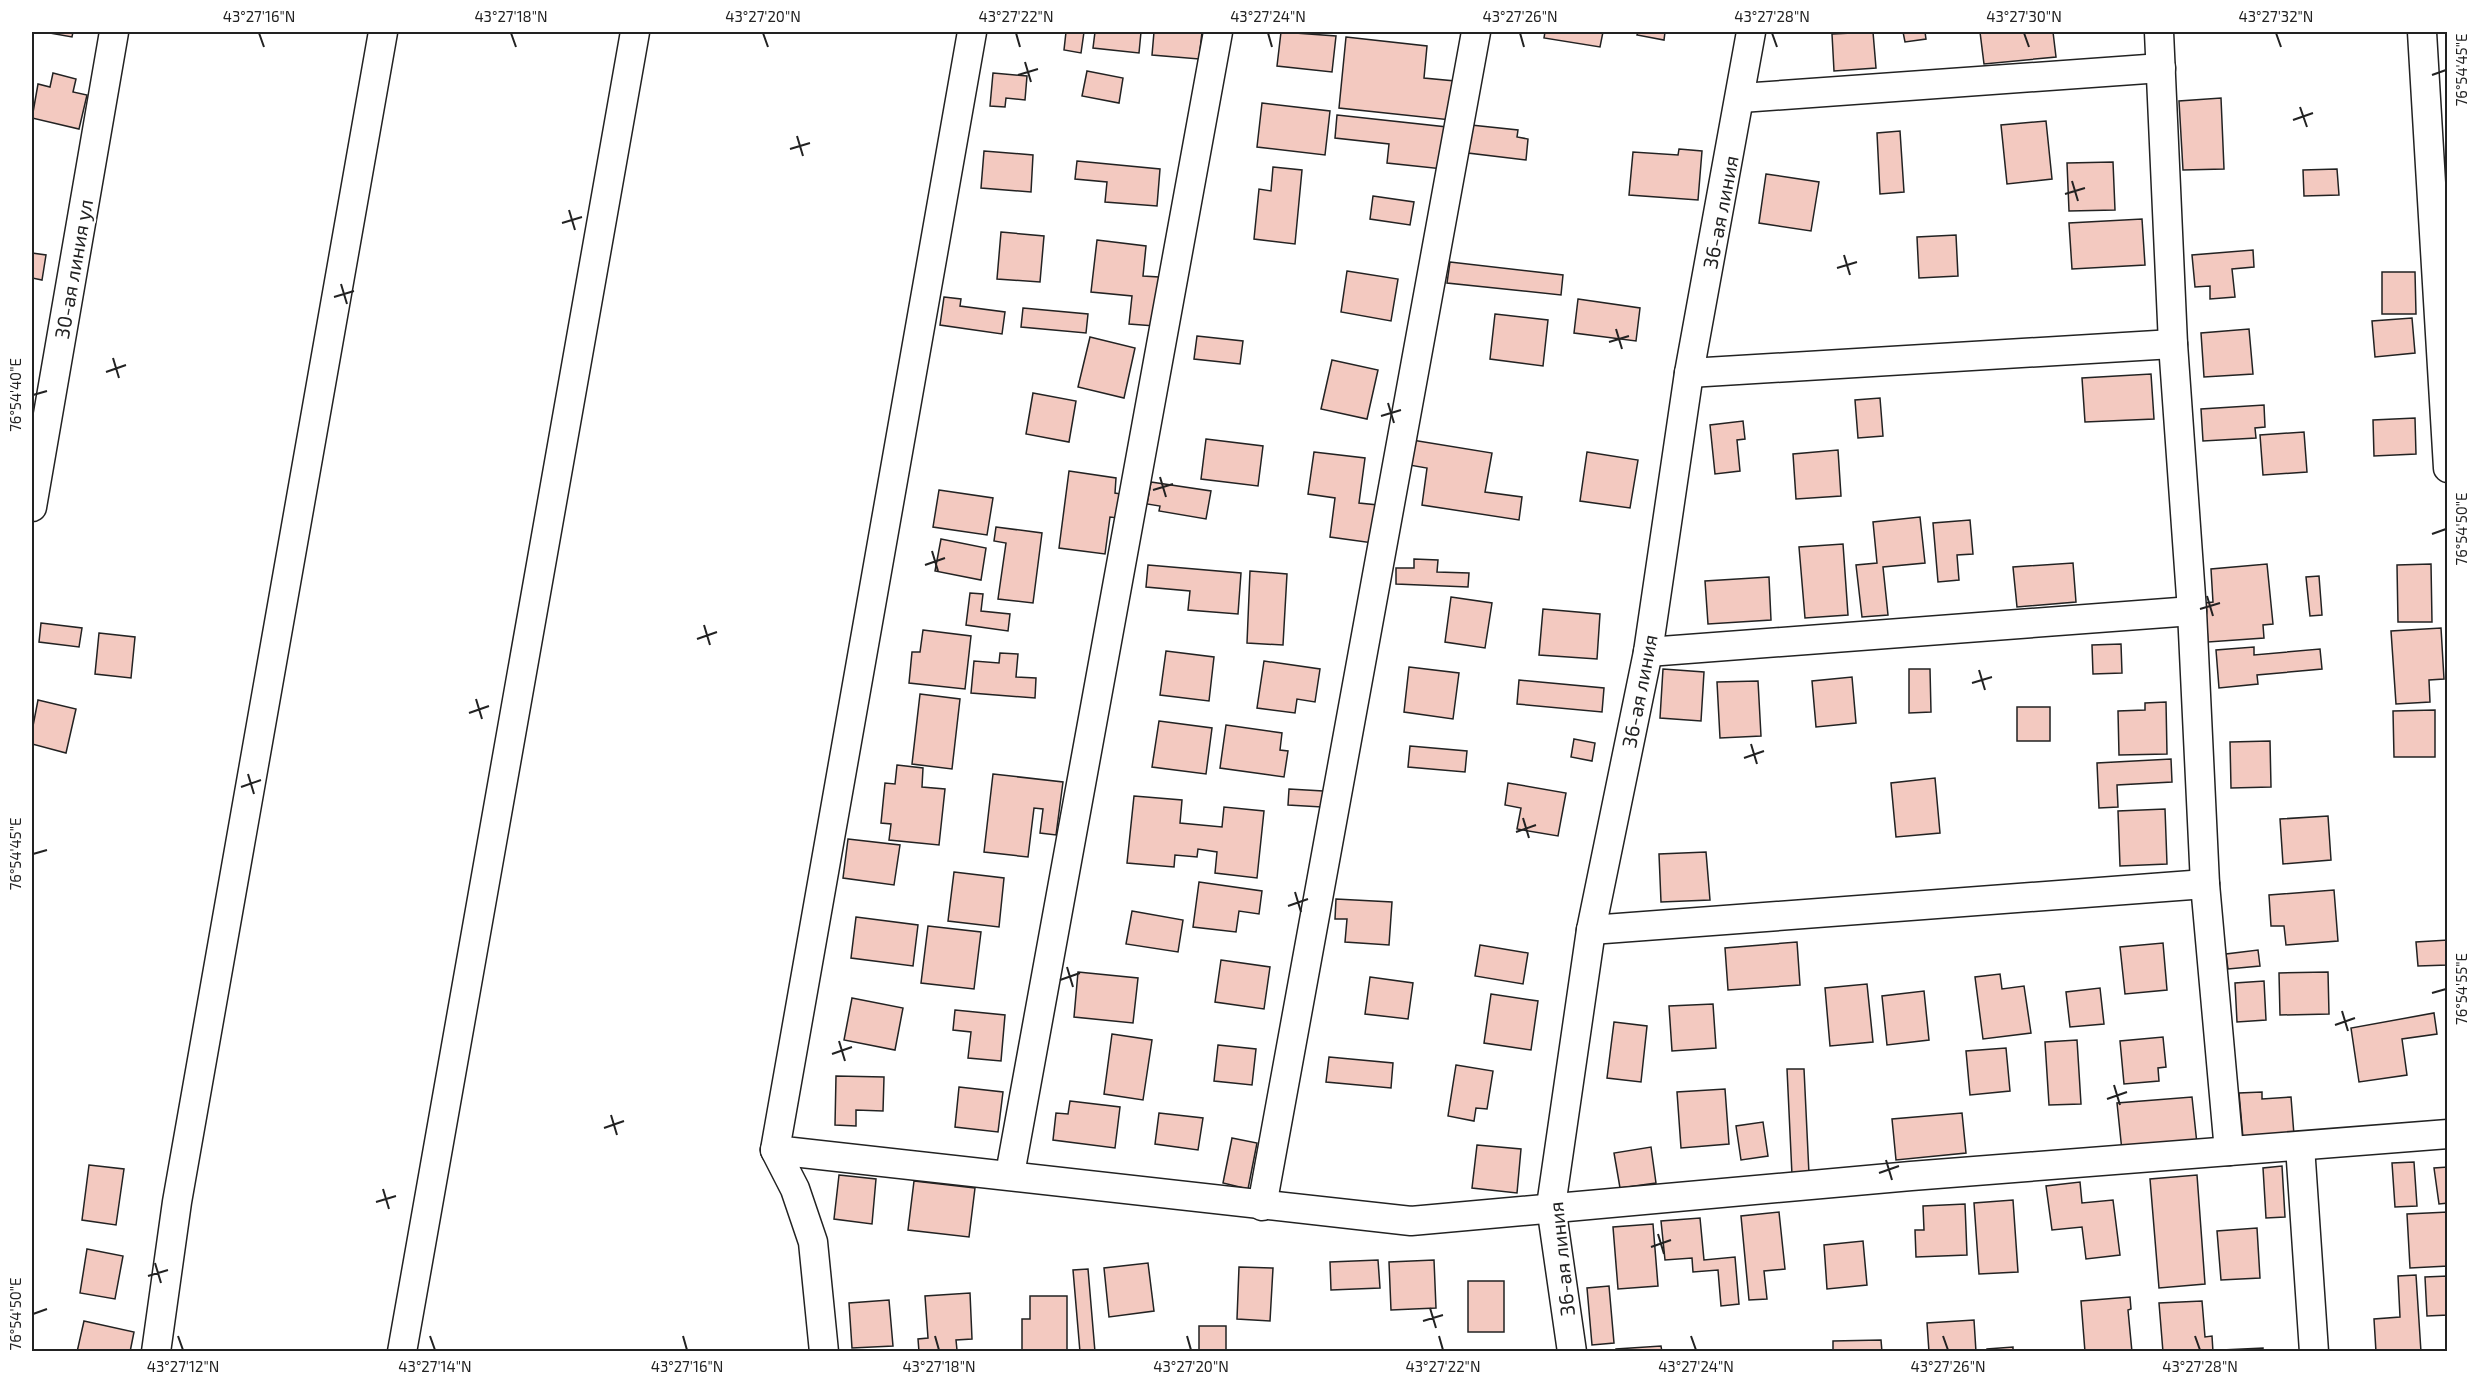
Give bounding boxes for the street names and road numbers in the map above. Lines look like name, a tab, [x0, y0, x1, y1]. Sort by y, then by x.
street label: 36-ая линия	[1697, 153, 1743, 271]
street label: 30-ая линия ул	[49, 197, 98, 341]
street label: 36-ая линия	[1616, 632, 1662, 750]
street label: 36-ая линия	[1543, 1200, 1579, 1318]

